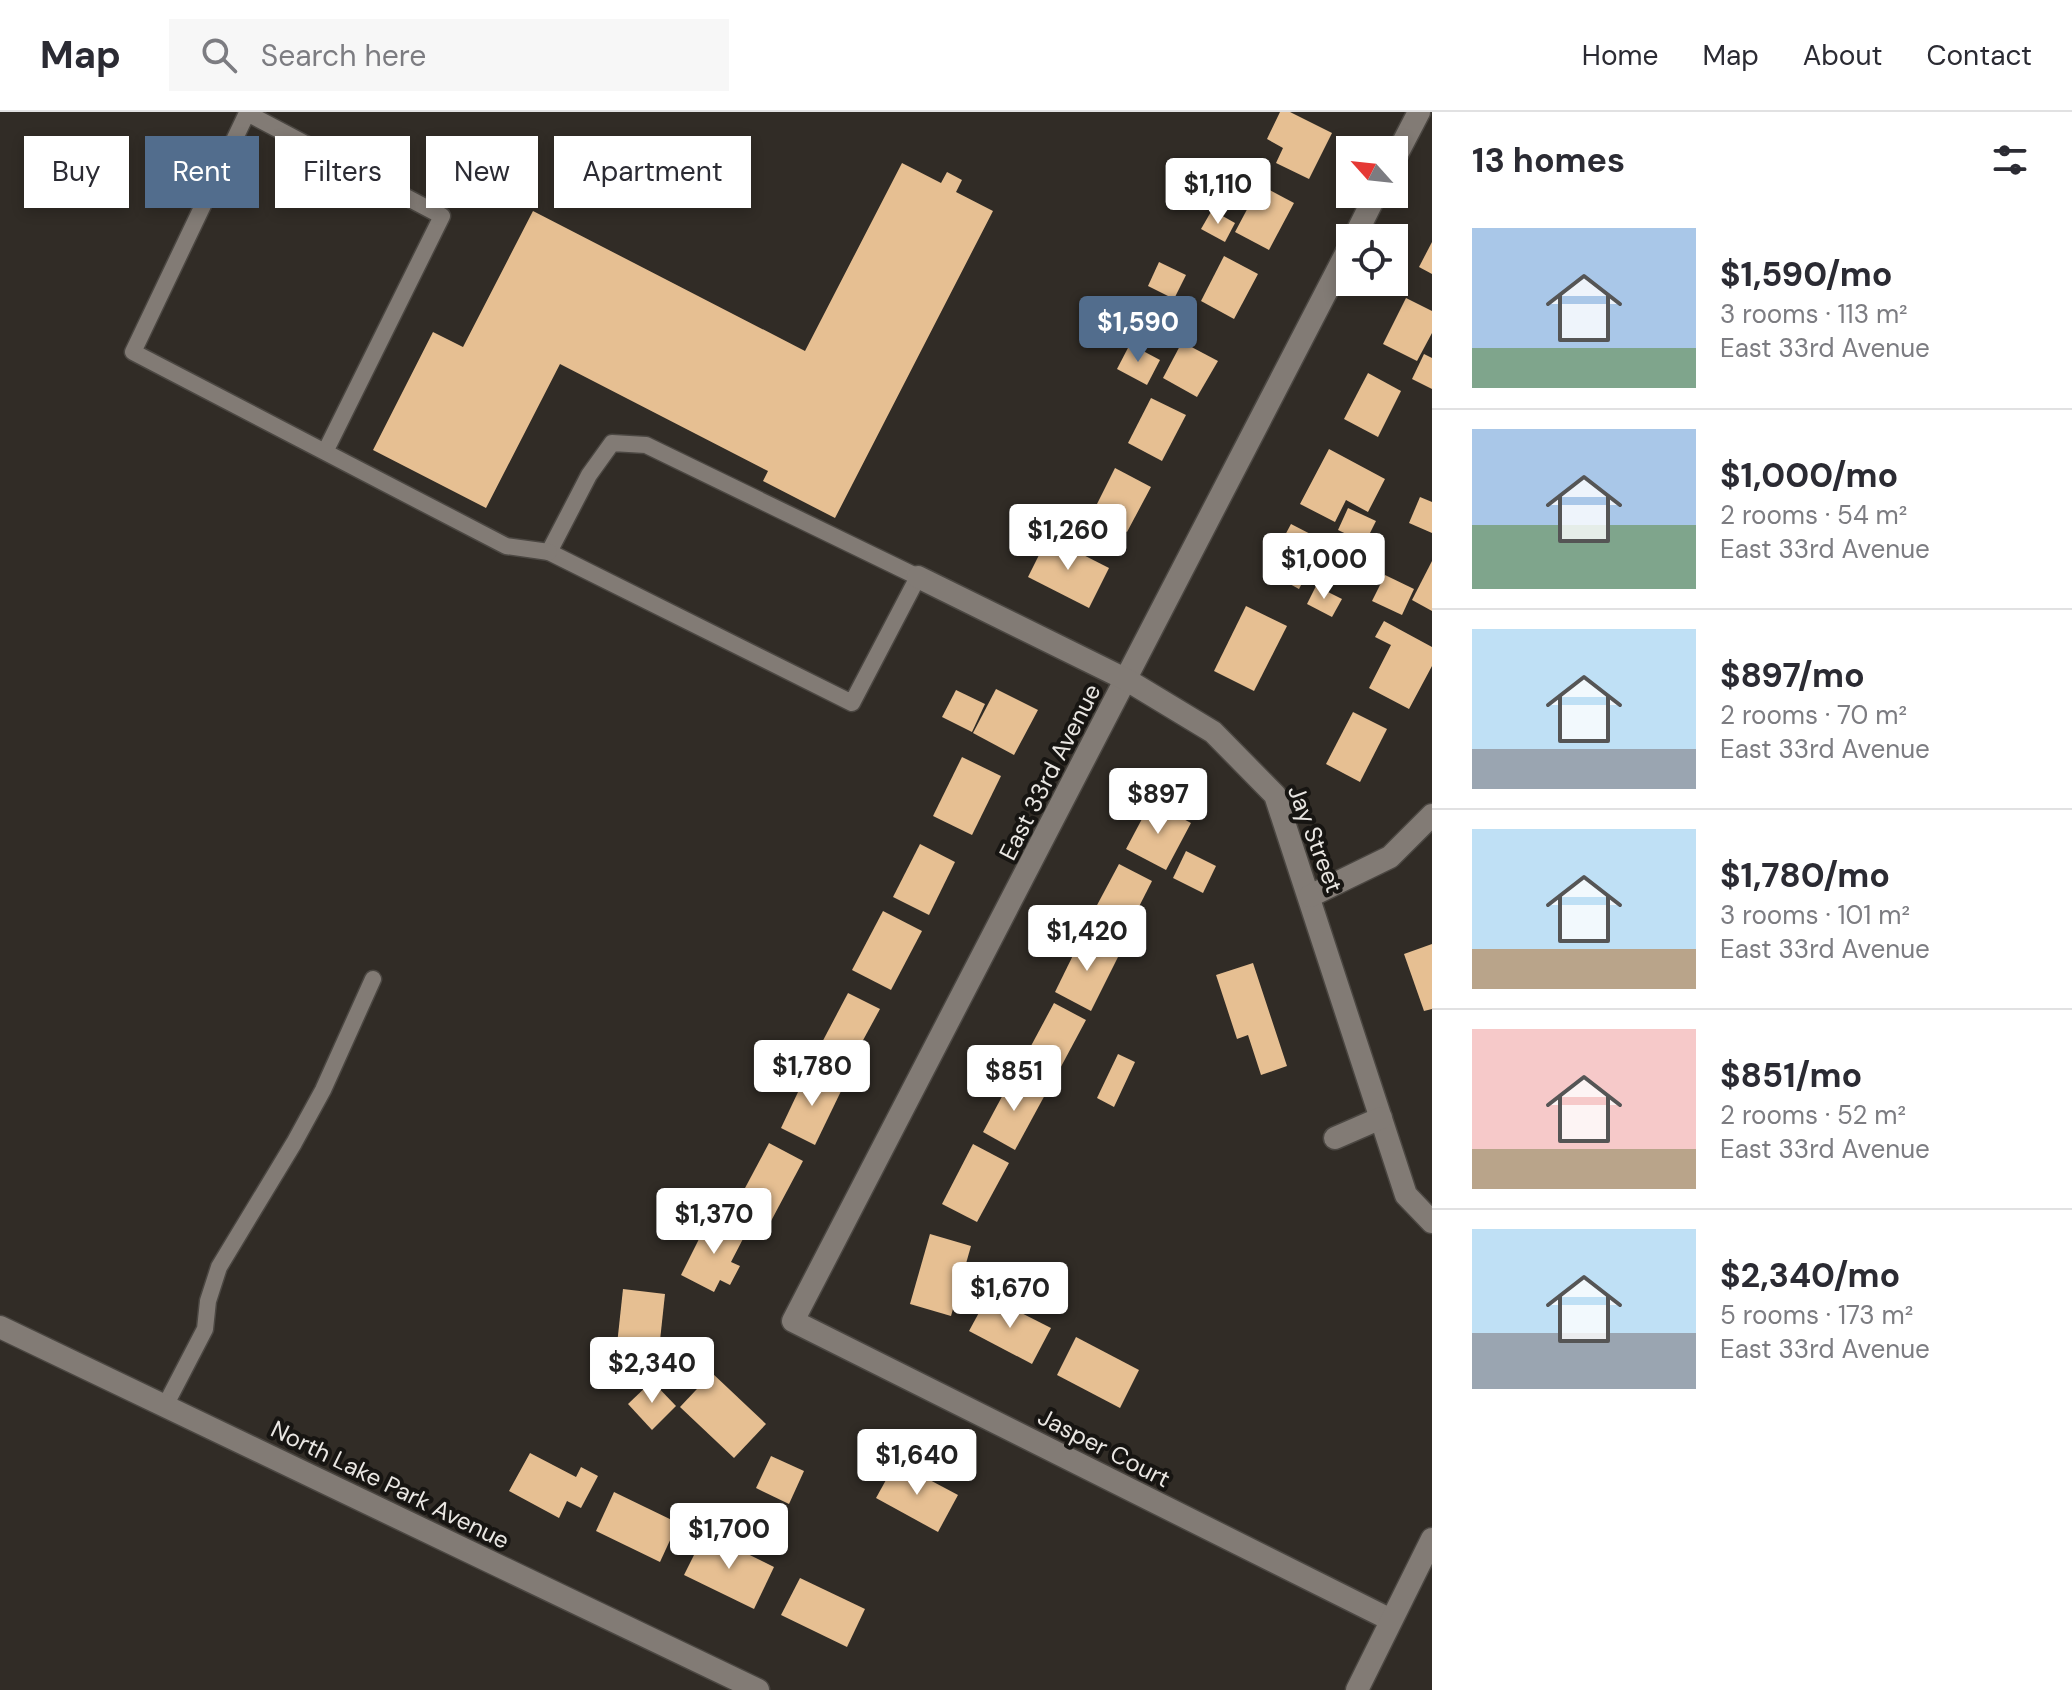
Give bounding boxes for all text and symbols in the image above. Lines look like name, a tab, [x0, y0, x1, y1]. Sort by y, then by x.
search box	[169, 19, 729, 91]
text: Map	[40, 30, 121, 80]
icon: search	[197, 33, 241, 77]
text: Search here	[261, 36, 426, 75]
text: Home	[1582, 37, 1658, 74]
text: Map	[1702, 37, 1759, 74]
text: About	[1803, 37, 1882, 74]
text: Contact	[1926, 37, 2032, 74]
chip: Buy	[24, 136, 129, 208]
chip: Rent	[145, 136, 259, 208]
chip: Filters	[275, 136, 410, 208]
chip: New	[426, 136, 538, 208]
chip: Apartment	[554, 136, 751, 208]
north arrow	[1336, 136, 1408, 208]
map controls	[1336, 136, 1408, 296]
text: 13 homes	[1472, 138, 1625, 183]
icon: filters	[1988, 138, 2032, 182]
pin: $1,110	[1153, 158, 1283, 226]
text: $1,110	[1184, 167, 1252, 201]
button: locate	[1336, 224, 1408, 296]
text: $1,590/mo	[1720, 252, 1892, 297]
icon: home	[1536, 260, 1632, 356]
pin: $1,590	[1073, 296, 1203, 364]
text: 3 rooms · 113 m²	[1720, 297, 1908, 331]
text: $1,590	[1097, 305, 1179, 339]
text: East 33rd Avenue	[1720, 331, 1930, 365]
text: $1,000/mo	[1720, 453, 1898, 498]
icon: home	[1536, 461, 1632, 557]
text: 2 rooms · 54 m²	[1720, 498, 1907, 532]
pin: $1,260	[1003, 504, 1133, 572]
text: $1,260	[1027, 513, 1109, 547]
text: East 33rd Avenue	[1720, 532, 1930, 566]
pin: $1,000	[1259, 533, 1389, 601]
text: $1,000	[1281, 542, 1367, 576]
text: $897/mo	[1720, 653, 1865, 698]
icon: home	[1536, 661, 1632, 757]
street label: East 33rd Avenue	[992, 678, 1107, 865]
text: 2 rooms · 70 m²	[1720, 698, 1907, 732]
text: East 33rd Avenue	[1720, 732, 1930, 766]
pin: $897	[1111, 768, 1205, 836]
text: $897	[1127, 777, 1189, 811]
street label: Jay Street	[1281, 781, 1350, 897]
text: $1,780/mo	[1720, 853, 1890, 898]
icon: home	[1536, 861, 1632, 957]
text: 3 rooms · 101 m²	[1720, 898, 1910, 932]
pin: $1,420	[1022, 905, 1152, 973]
text: $1,420	[1046, 914, 1128, 948]
text: East 33rd Avenue	[1720, 932, 1930, 966]
pin: $1,780	[747, 1040, 877, 1108]
pin: $851	[967, 1045, 1061, 1113]
text: $1,780	[772, 1049, 852, 1083]
text: $851/mo	[1720, 1053, 1862, 1098]
text: $851	[985, 1054, 1043, 1088]
icon: home	[1536, 1061, 1632, 1157]
text: 2 rooms · 52 m²	[1720, 1098, 1906, 1132]
text: East 33rd Avenue	[1720, 1132, 1930, 1166]
pin: $1,370	[649, 1188, 779, 1256]
text: $1,370	[674, 1197, 754, 1231]
text: $2,340/mo	[1720, 1253, 1900, 1298]
icon: home	[1536, 1261, 1632, 1357]
pin: $1,670	[945, 1262, 1075, 1330]
text: $1,670	[970, 1271, 1050, 1305]
text: 5 rooms · 173 m²	[1720, 1298, 1913, 1332]
text: East 33rd Avenue	[1720, 1332, 1930, 1366]
pin: $2,340	[587, 1337, 717, 1405]
text: $2,340	[608, 1346, 696, 1380]
street label: Jasper Court	[1033, 1401, 1176, 1494]
street label: North Lake Park Avenue	[266, 1413, 515, 1556]
pin: $1,640	[852, 1429, 982, 1497]
text: $1,640	[875, 1438, 959, 1472]
pin: $1,700	[664, 1503, 794, 1571]
text: $1,700	[688, 1512, 770, 1546]

